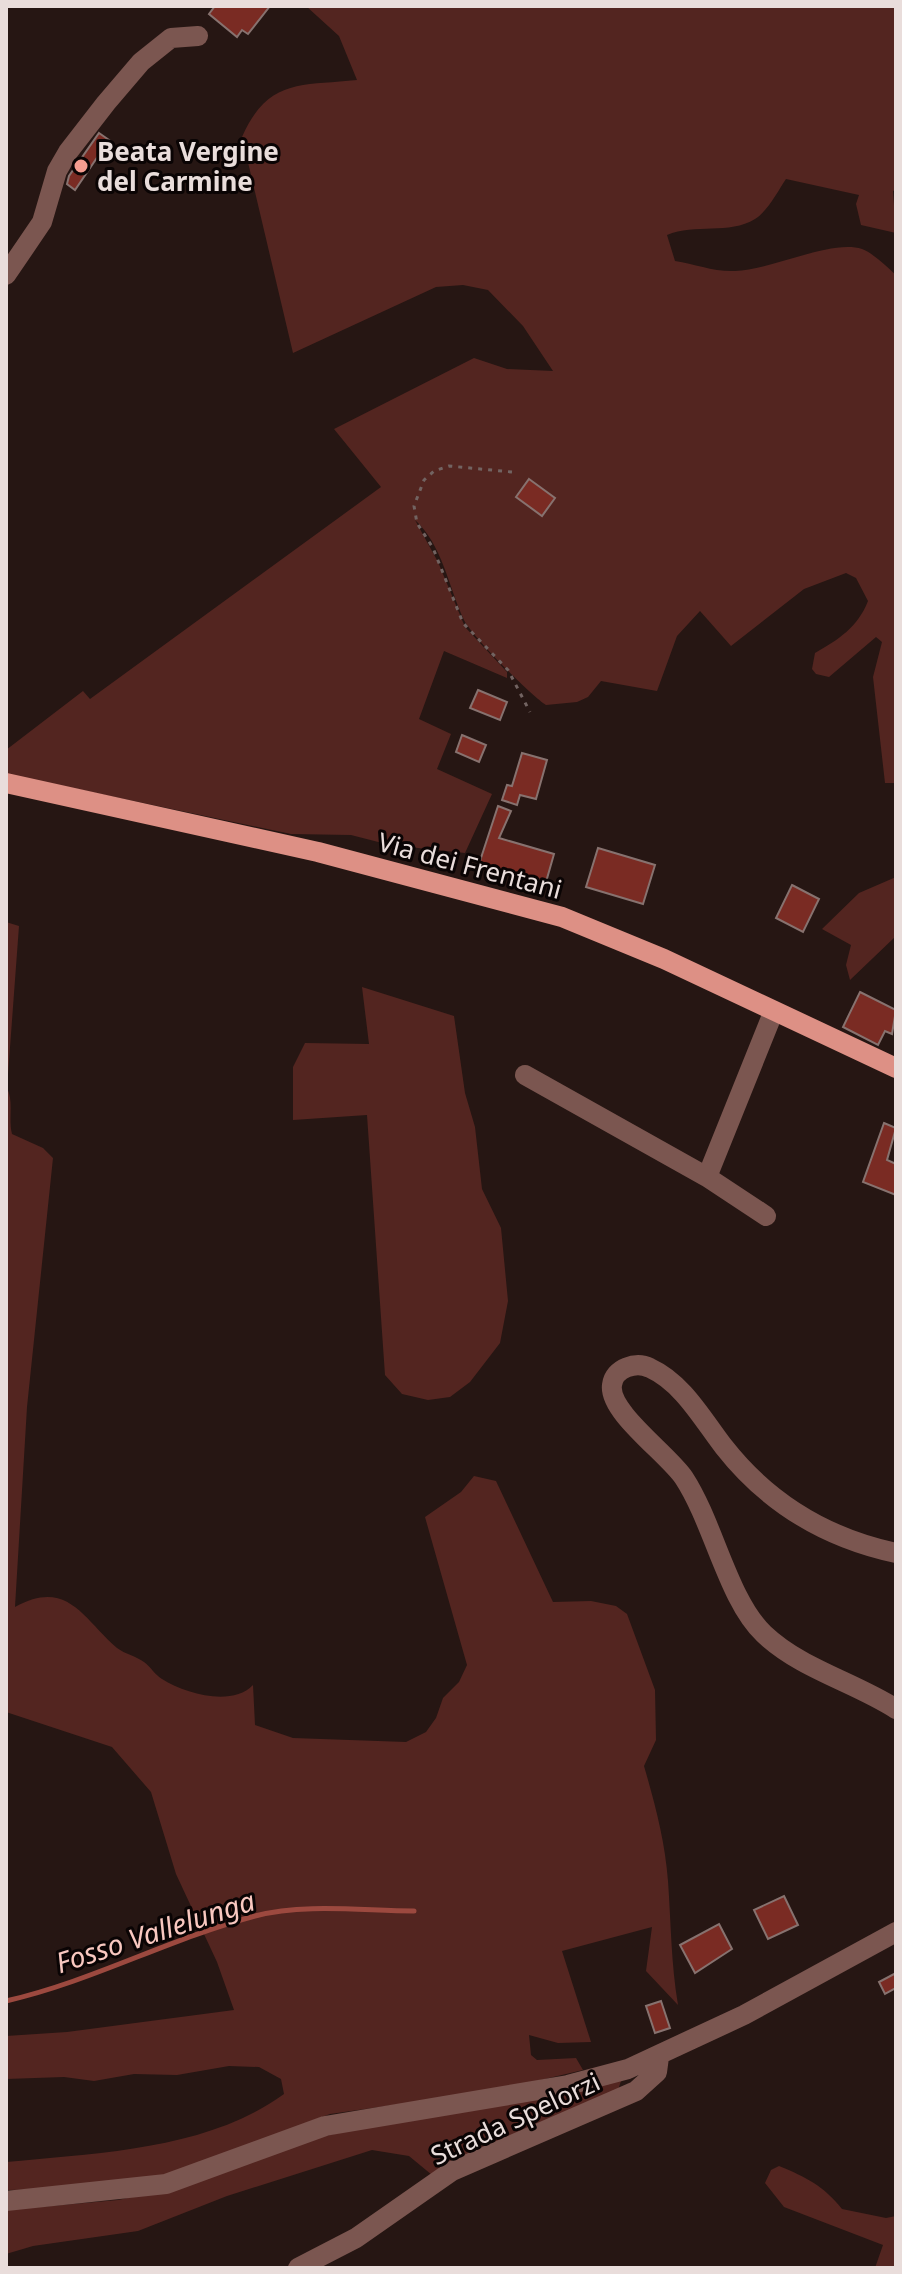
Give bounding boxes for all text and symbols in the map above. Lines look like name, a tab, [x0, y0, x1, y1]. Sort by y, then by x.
place label: Beata Vergine del Carmine	[97, 133, 279, 199]
marker: Beata Vergine del Carmine	[72, 157, 90, 175]
street label: Via dei Frentani	[374, 823, 566, 907]
water label: Fosso Vallelunga	[51, 1881, 260, 1981]
street label: Strada Spelorzi	[425, 2063, 605, 2173]

